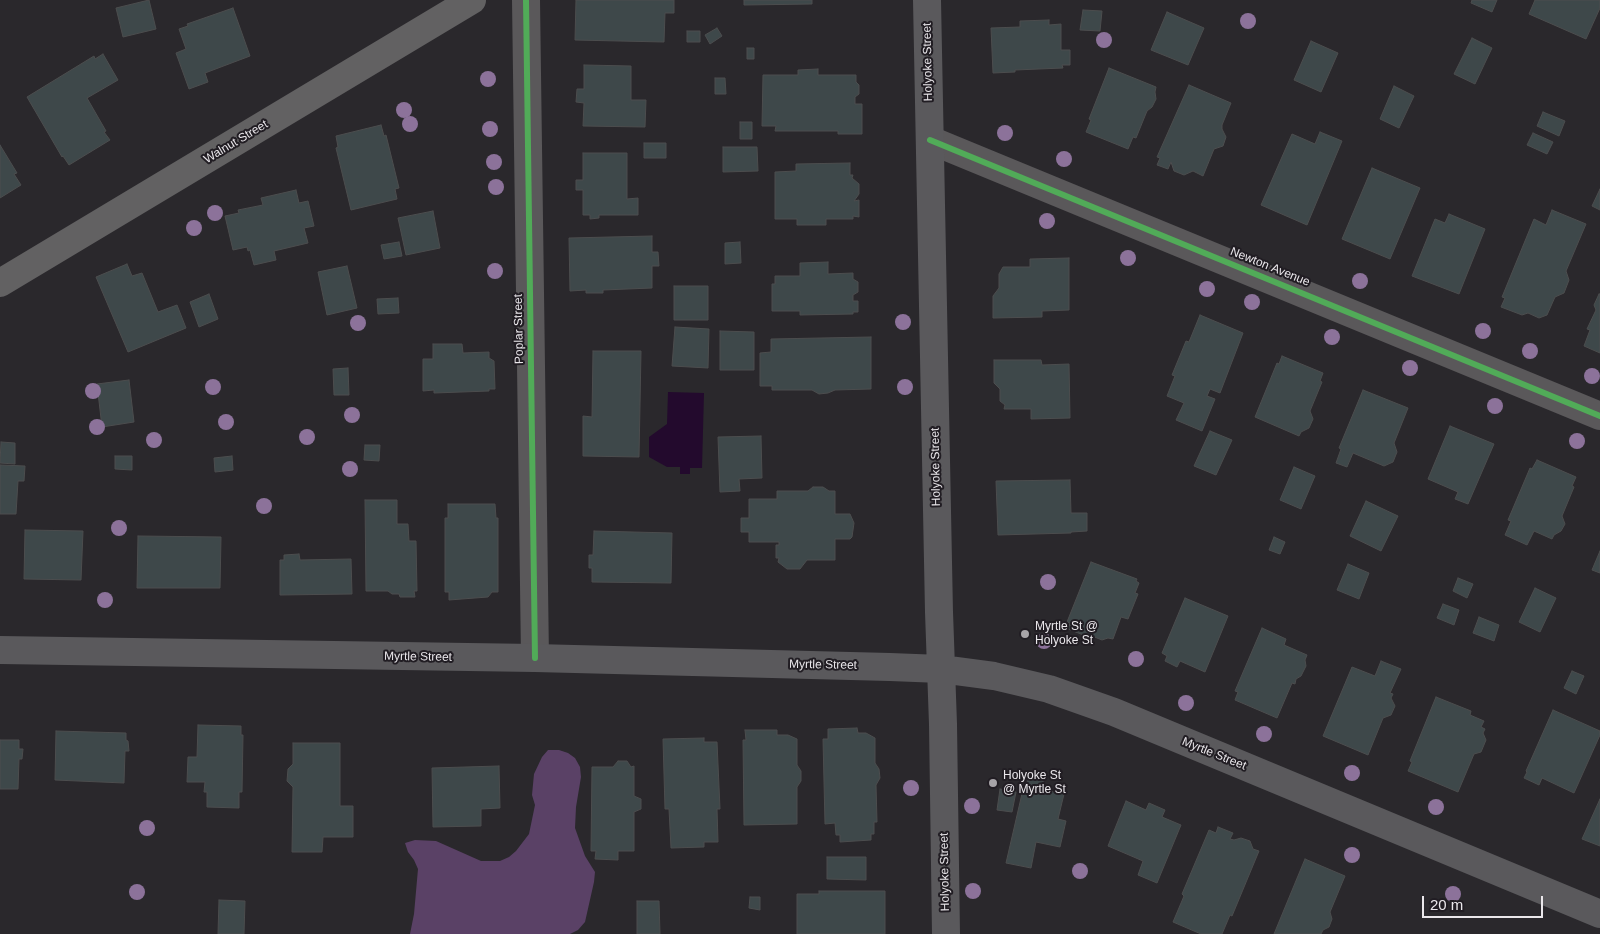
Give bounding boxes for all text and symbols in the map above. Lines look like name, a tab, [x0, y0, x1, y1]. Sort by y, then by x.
street label: Holyoke Street	[920, 23, 936, 101]
street label: Walnut Street	[201, 117, 271, 167]
street label: Newton Avenue	[1228, 244, 1312, 290]
street label: Poplar Street	[511, 294, 527, 364]
street label: Holyoke Street	[928, 428, 944, 506]
place label: Myrtle St @ Holyoke St	[1035, 620, 1098, 648]
marker: Myrtle St @ Holyoke St	[1019, 628, 1031, 640]
street label: Myrtle Street	[384, 649, 452, 665]
street label: Myrtle Street	[789, 657, 857, 673]
street label: Myrtle Street	[1180, 735, 1248, 773]
place label: Holyoke St @ Myrtle St	[1003, 769, 1066, 797]
marker: Holyoke St @ Myrtle St	[987, 777, 999, 789]
street label: Holyoke Street	[937, 833, 953, 911]
scale bar	[1425, 886, 1546, 918]
text: 20 m	[1430, 896, 1463, 913]

